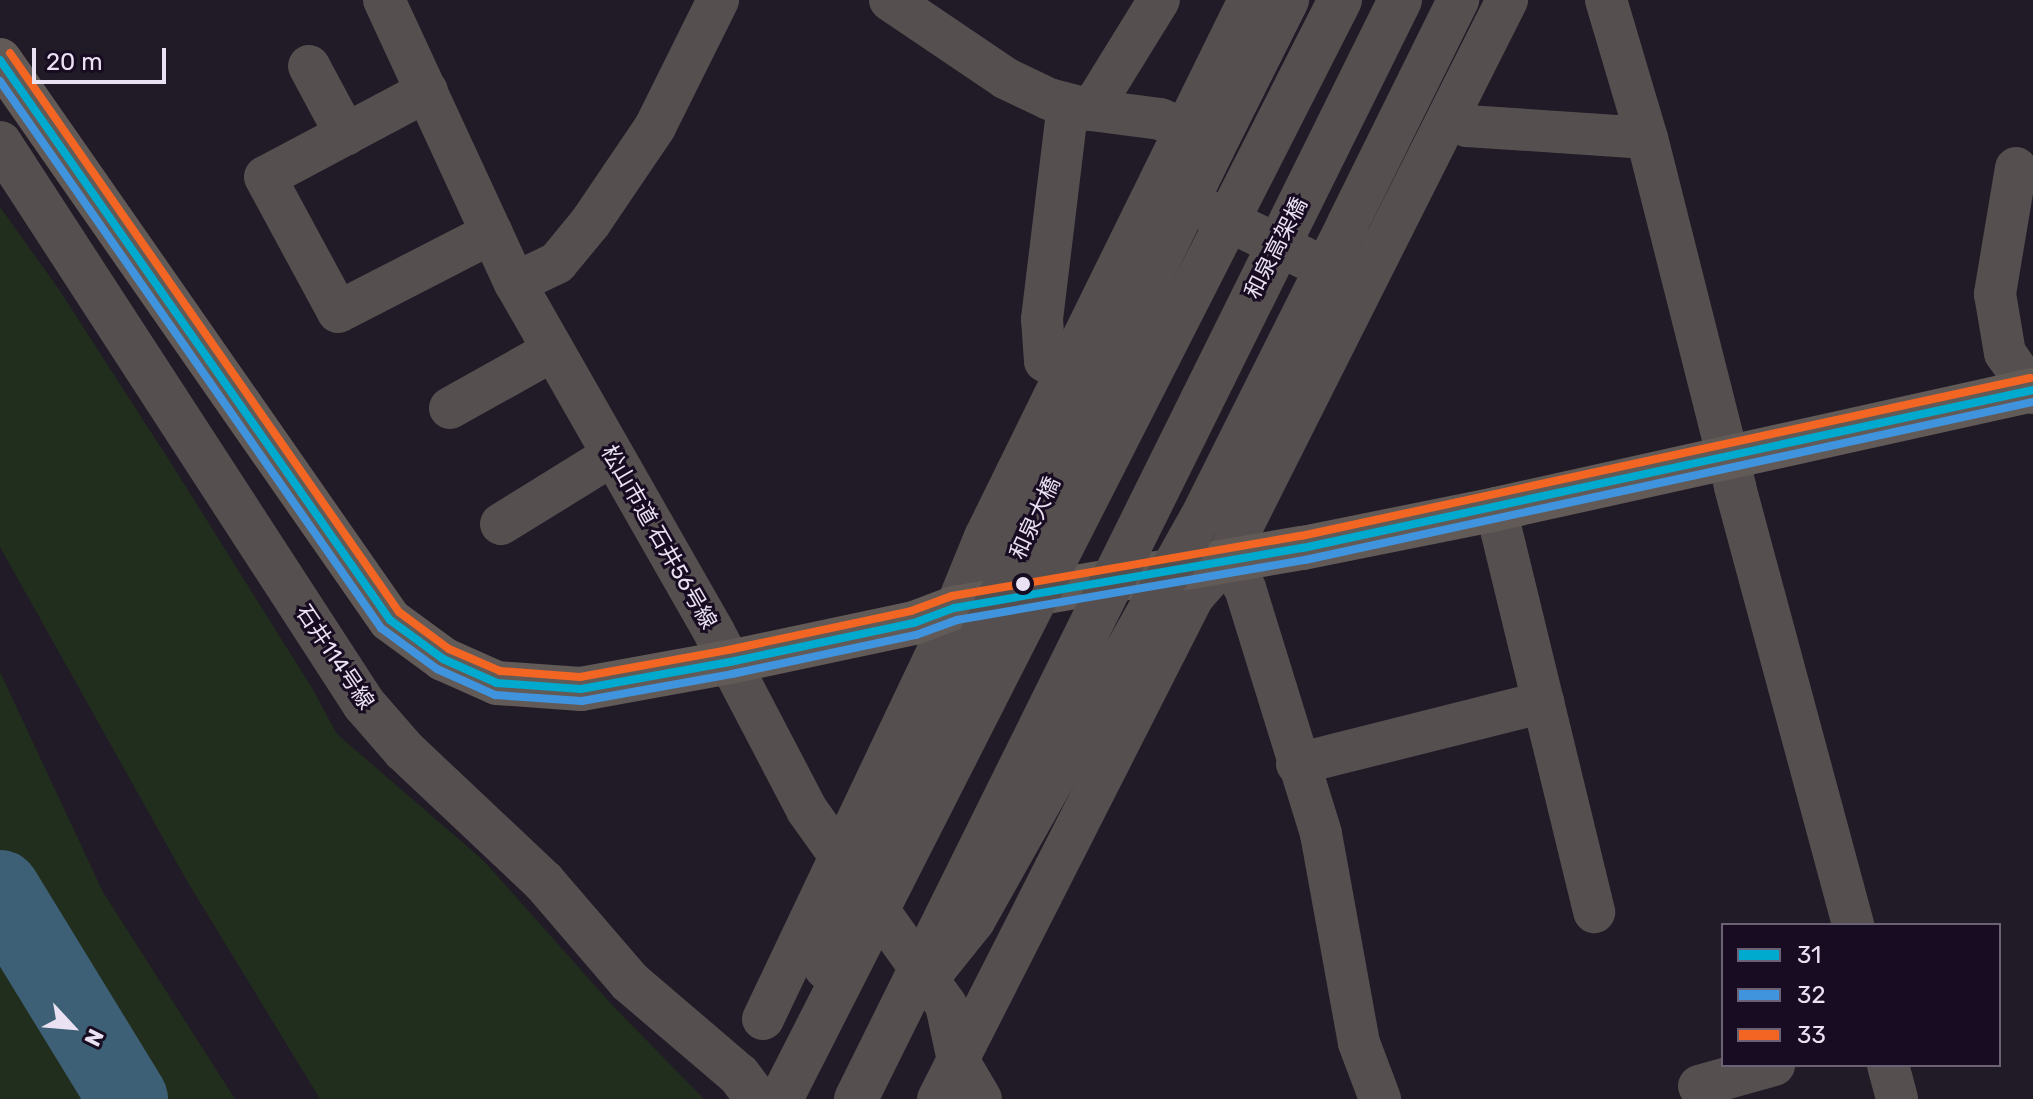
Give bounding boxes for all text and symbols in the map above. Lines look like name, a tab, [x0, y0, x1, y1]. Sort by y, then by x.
scale bar	[36, 32, 170, 82]
text: 20 m	[46, 48, 103, 76]
street label: 和泉高架橋	[1239, 193, 1313, 303]
street label: 松山市道 石井56号線	[596, 440, 722, 634]
street label: 和泉大橋	[1004, 473, 1066, 563]
unlabelled marker	[1015, 576, 1031, 592]
street label: 石井114号線	[290, 600, 380, 714]
legend	[1721, 923, 2001, 1067]
text: 31	[1797, 941, 1821, 969]
text: 32	[1797, 981, 1826, 1009]
north arrow	[32, 987, 112, 1067]
text: 33	[1797, 1021, 1826, 1049]
text: N	[78, 1025, 110, 1051]

